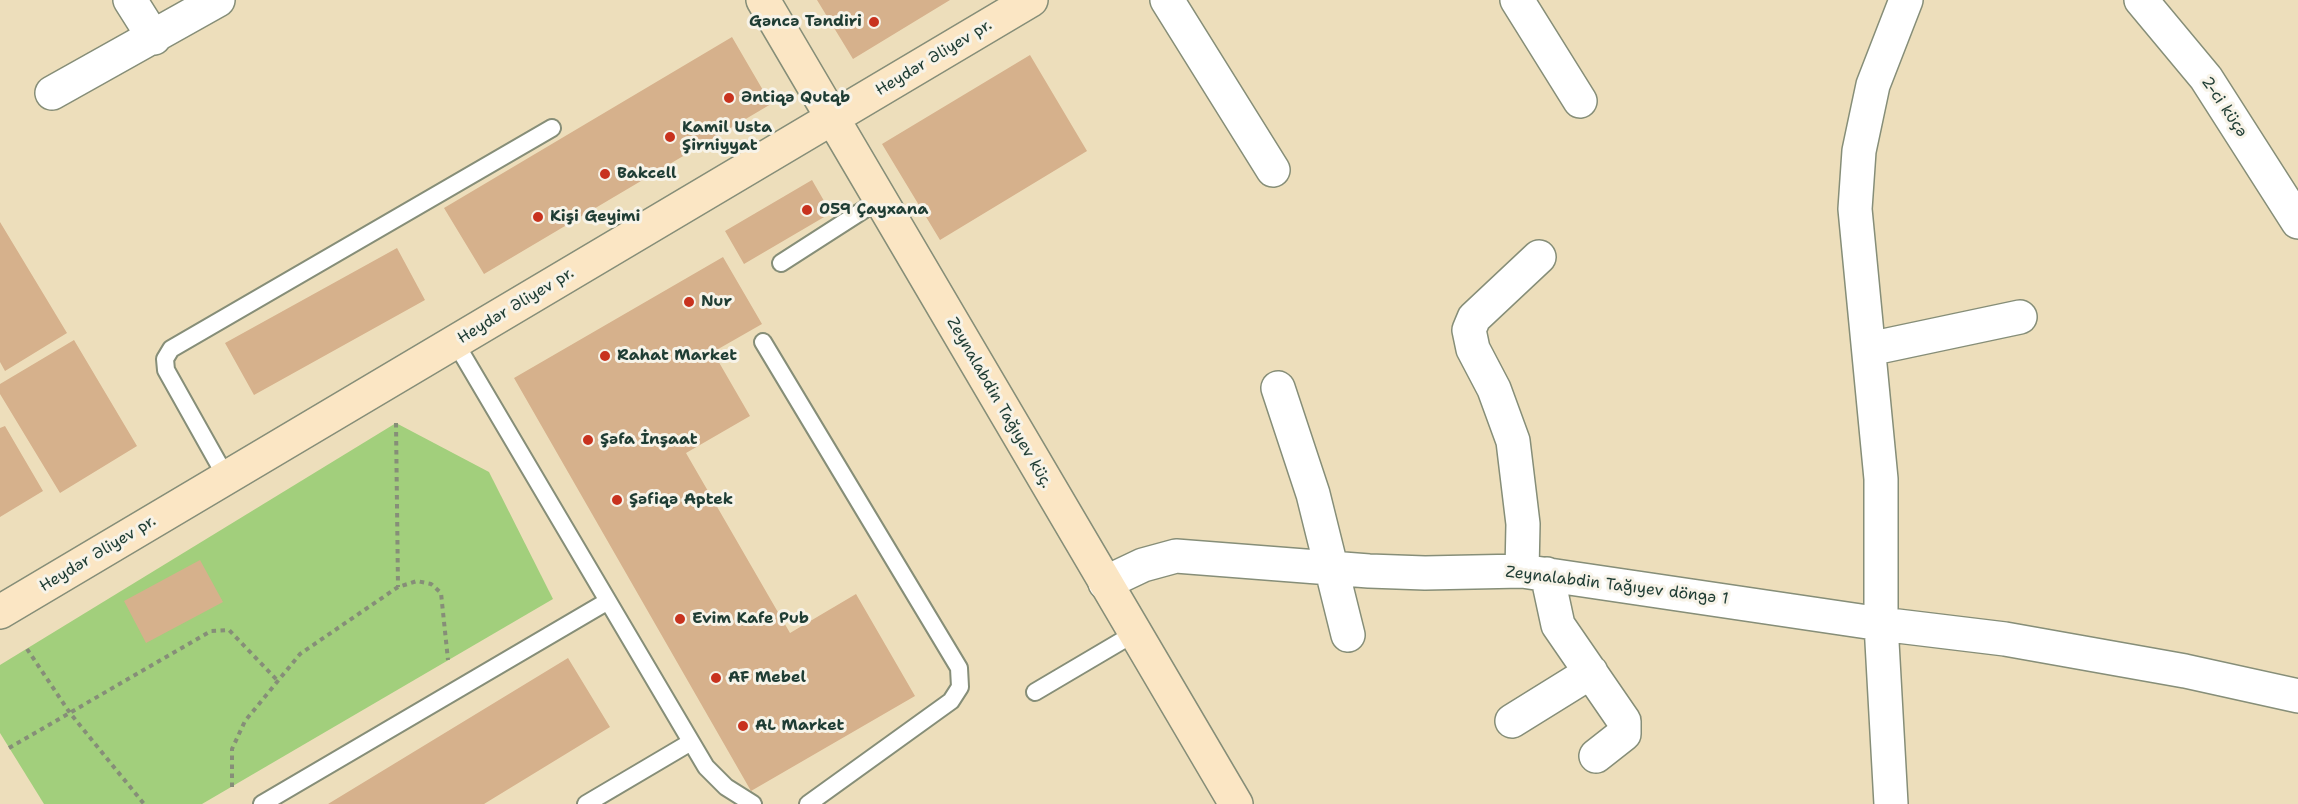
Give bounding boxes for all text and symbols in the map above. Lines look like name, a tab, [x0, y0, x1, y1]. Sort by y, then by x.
place label: Gəncə Təndiri	[749, 12, 862, 32]
marker: Gəncə Təndiri	[867, 15, 881, 29]
street label: Heydər Əliyev pr.	[872, 16, 996, 100]
street label: 2-ci küçə	[2197, 73, 2251, 141]
place label: Əntiqə Qutqb	[741, 88, 850, 108]
marker: Əntiqə Qutqb	[722, 91, 736, 105]
place label: Kamil Usta Şirniyyat	[682, 118, 772, 156]
marker: Kamil Usta Şirniyyat	[663, 130, 677, 144]
place label: Bakcell	[617, 164, 677, 184]
marker: Bakcell	[598, 167, 612, 181]
place label: 059 Çayxana	[819, 200, 928, 220]
marker: 059 Çayxana	[800, 203, 814, 217]
place label: Kişi Geyimi	[550, 207, 641, 227]
marker: Kişi Geyimi	[531, 210, 545, 224]
street label: Heydər Əliyev pr.	[454, 264, 578, 348]
place label: Nur	[701, 292, 732, 312]
marker: Nur	[682, 295, 696, 309]
street label: Zeynalabdin Tağıyev küç.	[942, 314, 1056, 492]
place label: Rahat Market	[617, 346, 737, 366]
marker: Rahat Market	[598, 349, 612, 363]
place label: Şəfa İnşaat	[600, 430, 698, 450]
marker: Şəfa İnşaat	[581, 433, 595, 447]
place label: Şəfiqə Aptek	[629, 490, 733, 510]
marker: Şəfiqə Aptek	[610, 493, 624, 507]
street label: Heydər Əliyev pr.	[36, 512, 160, 596]
street label: Zeynalabdin Tağıyev döngə 1	[1504, 563, 1730, 609]
place label: Evim Kafe Pub	[692, 609, 809, 629]
marker: Evim Kafe Pub	[673, 612, 687, 626]
place label: AF Mebel	[728, 668, 806, 688]
marker: AF Mebel	[709, 671, 723, 685]
place label: AL Market	[755, 716, 844, 736]
marker: AL Market	[736, 719, 750, 733]

